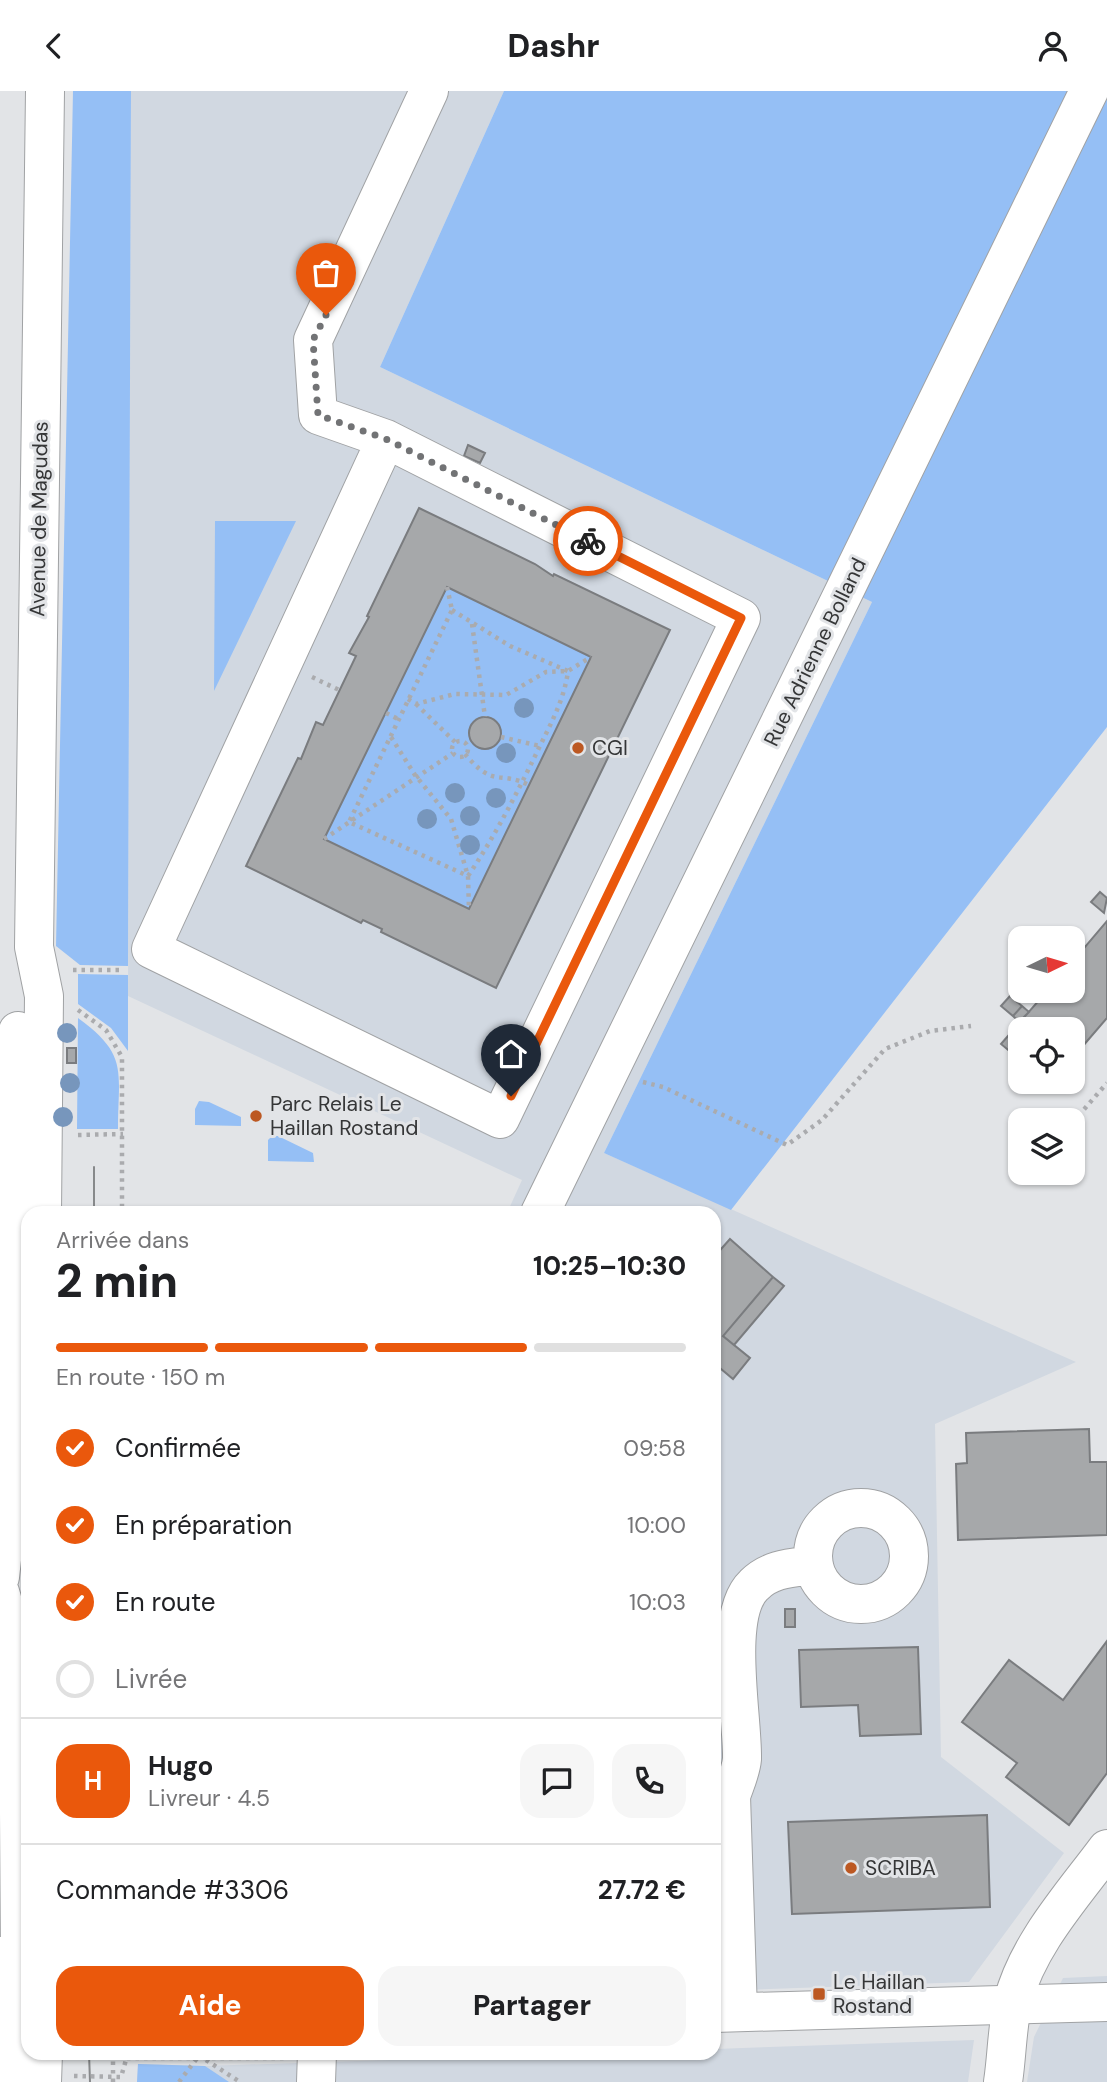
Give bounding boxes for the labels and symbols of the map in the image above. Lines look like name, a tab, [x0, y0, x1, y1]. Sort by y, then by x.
pin	[296, 243, 356, 315]
street label: Avenue de Magudas	[23, 421, 55, 617]
courier	[553, 506, 623, 576]
street label: Rue Adrienne Bolland	[757, 553, 873, 751]
place label: CGI	[592, 734, 628, 762]
marker: CGI	[570, 740, 586, 756]
north arrow	[1008, 926, 1085, 1003]
pin	[481, 1024, 541, 1096]
place label: Parc Relais Le Haillan Rostand	[270, 1090, 418, 1142]
marker: Parc Relais Le Haillan Rostand	[248, 1108, 264, 1124]
place label: SCRIBA	[865, 1854, 936, 1882]
marker: SCRIBA	[843, 1860, 859, 1876]
place label: Le Haillan Rostand	[833, 1968, 925, 2020]
marker: Le Haillan Rostand	[811, 1986, 827, 2002]

